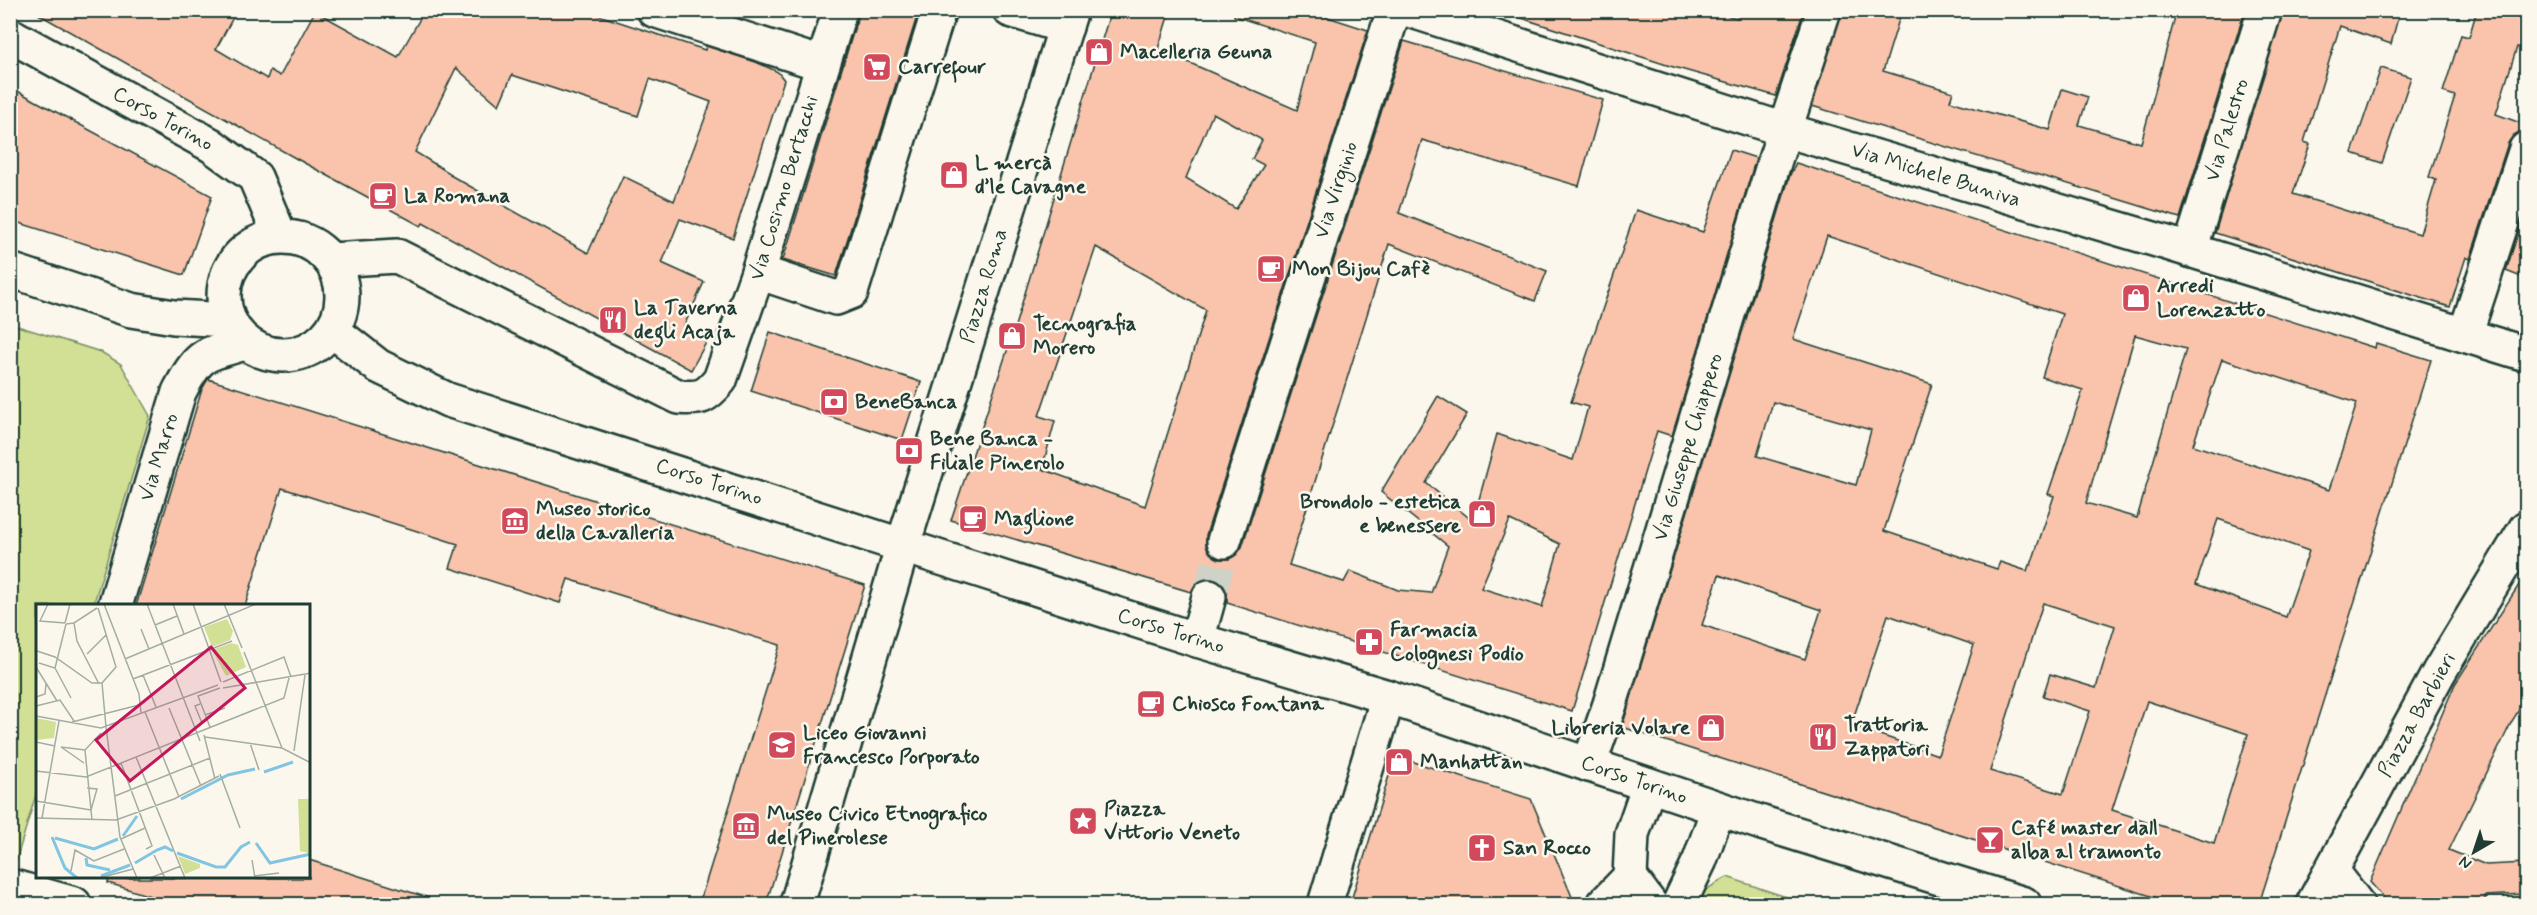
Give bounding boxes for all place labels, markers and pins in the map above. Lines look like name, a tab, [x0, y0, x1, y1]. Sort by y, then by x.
shop icon: Macelleria Geuna	[1083, 36, 1115, 68]
place label: Macelleria Geuna	[1120, 38, 1272, 66]
supermarket icon: Carrefour	[861, 51, 893, 83]
place label: Carrefour	[898, 53, 986, 83]
place label: L mercà d’le Cavagne	[975, 149, 1087, 201]
shop icon: L mercà d’le Cavagne	[938, 159, 970, 191]
cafe icon: La Romana	[367, 180, 399, 212]
place label: La Romana	[404, 182, 511, 210]
cafe icon: Mon Bijou Cafè	[1255, 253, 1287, 285]
place label: Mon Bijou Cafè	[1292, 255, 1430, 283]
place label: Arredi Lorenzatto	[2157, 272, 2266, 324]
shop icon: Arredi Lorenzatto	[2120, 282, 2152, 314]
place label: La Taverna degli Acaja	[634, 294, 738, 348]
restaurant icon: La Taverna degli Acaja	[597, 304, 629, 336]
place label: Tecnografia Morero	[1033, 310, 1137, 362]
shop icon: Tecnografia Morero	[996, 320, 1028, 352]
bank icon: BeneBanca	[818, 386, 850, 418]
place label: BeneBanca	[855, 388, 958, 416]
place label: Bene Banca - Filiale Pinerolo	[930, 425, 1064, 477]
bank icon: Bene Banca - Filiale Pinerolo	[893, 435, 925, 467]
place label: Brondolo - estetica e benessere	[1300, 488, 1461, 540]
place label: Museo storico della Cavalleria	[536, 495, 675, 547]
shop icon: Brondolo - estetica e benessere	[1466, 498, 1498, 530]
cafe icon: Maglione	[957, 503, 989, 535]
museum icon: Museo storico della Cavalleria	[499, 505, 531, 537]
place label: Maglione	[994, 505, 1074, 535]
place label: Farmacia Colognesi Podio	[1390, 616, 1524, 670]
pharmacy icon: Farmacia Colognesi Podio	[1353, 626, 1385, 658]
cafe icon: Chiosco Fontana	[1135, 688, 1167, 720]
place label: Chiosco Fontana	[1172, 690, 1325, 718]
place label: Trattoria Zappatori	[1844, 711, 1930, 763]
shop icon: Libreria Volare	[1695, 712, 1727, 744]
place label: Libreria Volare	[1552, 714, 1691, 742]
place label: Liceo Giovanni Francesco Porporato	[803, 719, 980, 771]
restaurant icon: Trattoria Zappatori	[1807, 721, 1839, 753]
school or university icon: Liceo Giovanni Francesco Porporato	[766, 729, 798, 761]
shop icon: Manhattan	[1383, 746, 1415, 778]
place label: Manhattan	[1420, 748, 1522, 776]
place label: Piazza Vittorio Veneto	[1104, 795, 1240, 847]
place label: Museo Civico Etnografico del Pinerolese	[767, 800, 988, 852]
place icon: Piazza Vittorio Veneto	[1067, 805, 1099, 837]
museum icon: Museo Civico Etnografico del Pinerolese	[730, 810, 762, 842]
place label: Café master dall alba al tramonto	[2011, 814, 2161, 866]
bar icon: Café master dall alba al tramonto	[1974, 824, 2006, 856]
church icon: San Rocco	[1466, 832, 1498, 864]
place label: San Rocco	[1503, 834, 1591, 862]

